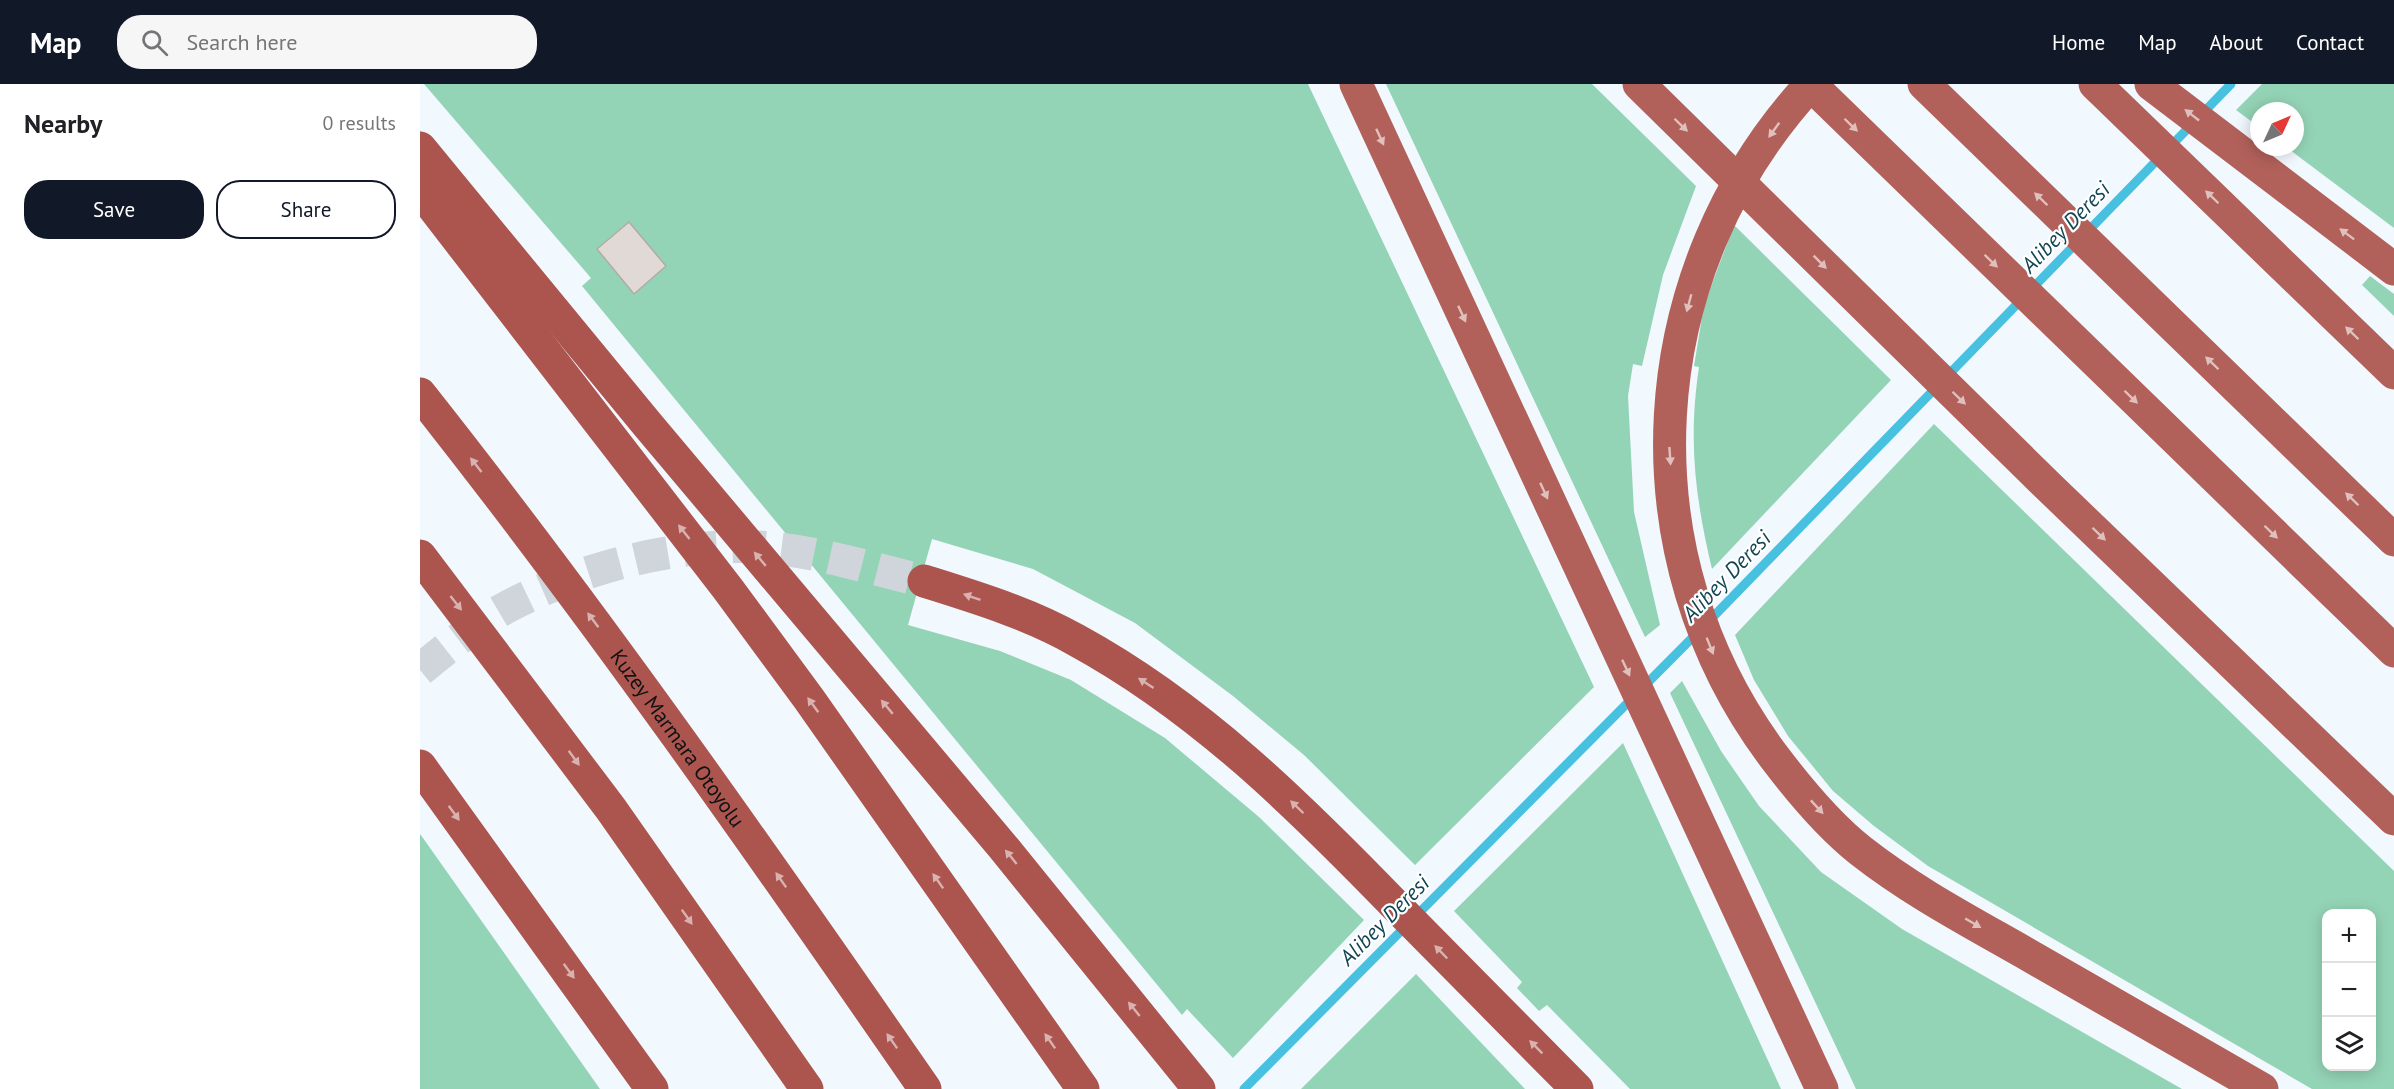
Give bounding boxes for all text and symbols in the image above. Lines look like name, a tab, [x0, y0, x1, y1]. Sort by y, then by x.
search box	[117, 15, 537, 69]
text: Map	[30, 24, 81, 61]
icon: search	[138, 26, 171, 59]
text: Search here	[186, 28, 297, 56]
text: Home	[2052, 29, 2105, 56]
text: Map	[2138, 29, 2177, 56]
text: About	[2210, 29, 2263, 56]
text: Contact	[2296, 29, 2364, 56]
north arrow	[2250, 102, 2304, 156]
text: Nearby	[24, 107, 102, 140]
one-way arrow	[2184, 109, 2200, 122]
text: 0 results	[323, 110, 396, 136]
one-way arrow	[1673, 117, 1687, 131]
one-way arrow	[1844, 118, 1859, 132]
one-way arrow	[1769, 122, 1781, 137]
one-way arrow	[1375, 129, 1385, 147]
water label: Alibey Deresi	[2014, 175, 2116, 279]
button: Save	[24, 180, 204, 239]
button: Share	[216, 180, 396, 239]
one-way arrow	[2204, 190, 2219, 204]
one-way arrow	[2034, 192, 2049, 206]
one-way arrow	[2339, 227, 2355, 240]
one-way arrow	[1812, 254, 1826, 268]
one-way arrow	[1983, 254, 1998, 268]
one-way arrow	[1683, 294, 1693, 312]
one-way arrow	[1457, 306, 1466, 323]
one-way arrow	[2345, 326, 2359, 340]
one-way arrow	[2205, 357, 2219, 371]
one-way arrow	[2123, 390, 2138, 404]
one-way arrow	[1951, 391, 1965, 405]
one-way arrow	[1665, 447, 1675, 466]
one-way arrow	[470, 457, 482, 472]
one-way arrow	[1539, 483, 1548, 500]
one-way arrow	[2345, 492, 2360, 506]
one-way arrow	[677, 524, 690, 540]
water label: Alibey Deresi	[1675, 524, 1777, 628]
one-way arrow	[2264, 525, 2278, 539]
one-way arrow	[2091, 527, 2105, 541]
one-way arrow	[755, 551, 767, 566]
one-way arrow	[963, 591, 981, 601]
one-way arrow	[449, 595, 461, 610]
one-way arrow	[588, 613, 600, 628]
one-way arrow	[1705, 637, 1715, 655]
street label: Kuzey Marmara Otoyolu	[605, 644, 751, 832]
one-way arrow	[1621, 660, 1630, 677]
one-way arrow	[1139, 677, 1155, 689]
one-way arrow	[807, 698, 819, 714]
one-way arrow	[880, 699, 893, 715]
one-way arrow	[567, 750, 579, 765]
one-way arrow	[1290, 800, 1304, 814]
one-way arrow	[1810, 800, 1824, 815]
one-way arrow	[448, 806, 460, 821]
one-way arrow	[1005, 850, 1018, 865]
water label: Alibey Deresi	[1332, 868, 1436, 972]
one-way arrow	[775, 873, 787, 889]
one-way arrow	[932, 874, 944, 890]
one-way arrow	[681, 908, 693, 924]
map controls	[2322, 909, 2376, 1071]
button: +	[2322, 909, 2376, 963]
one-way arrow	[1965, 917, 1981, 928]
one-way arrow	[1435, 945, 1449, 959]
one-way arrow	[563, 962, 575, 978]
button: −	[2322, 963, 2376, 1017]
one-way arrow	[1127, 1001, 1140, 1017]
button: layers	[2322, 1017, 2376, 1071]
one-way arrow	[887, 1033, 898, 1049]
one-way arrow	[1044, 1034, 1056, 1050]
one-way arrow	[1529, 1041, 1543, 1055]

